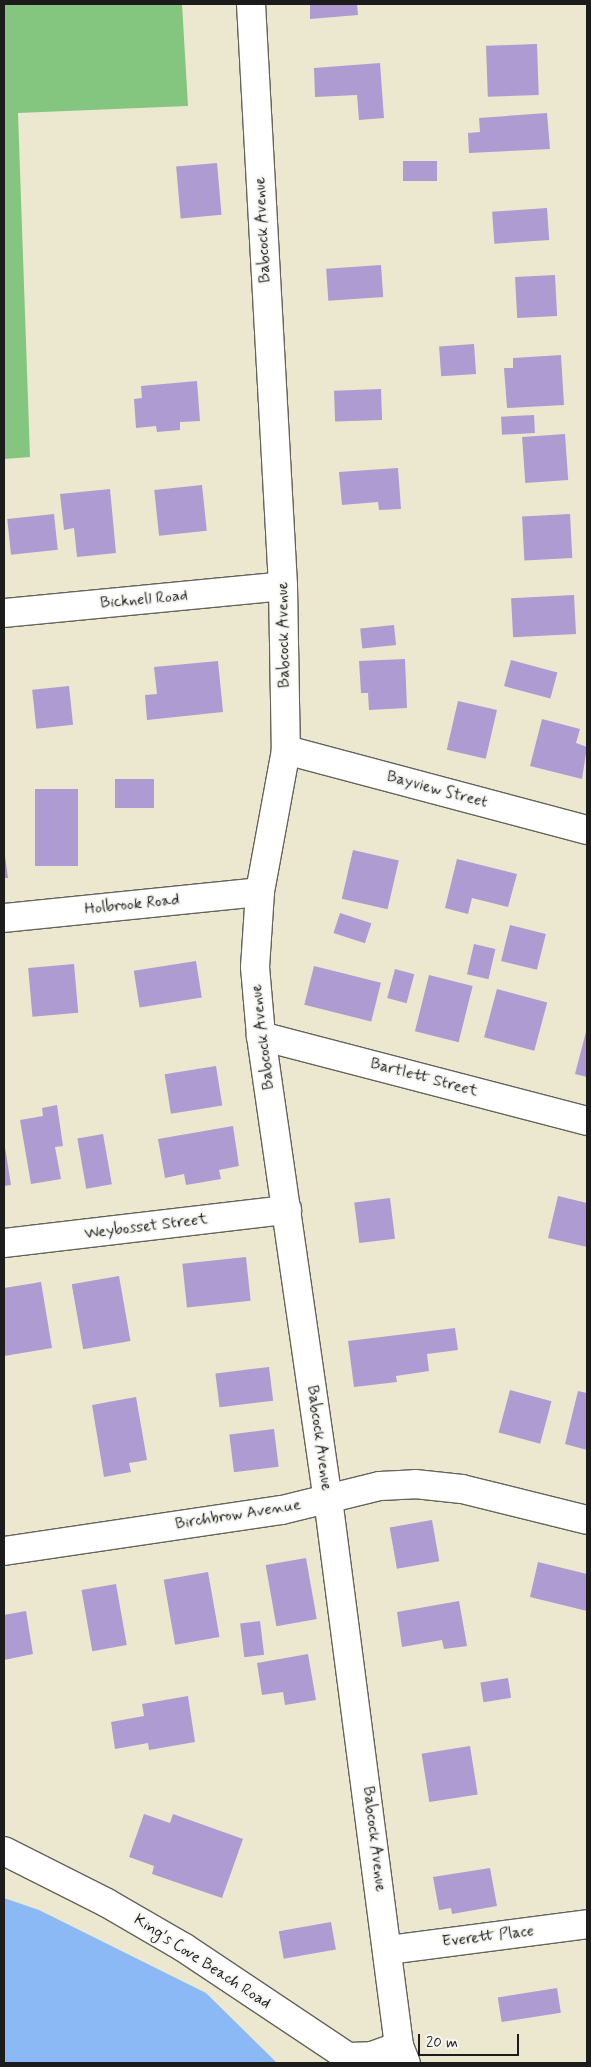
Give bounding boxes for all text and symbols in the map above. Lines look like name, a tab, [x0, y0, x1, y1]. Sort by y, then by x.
street label: Babcock Avenue	[251, 174, 275, 286]
street label: Babcock Avenue	[273, 580, 295, 690]
street label: Bicknell Road	[99, 587, 189, 613]
street label: Bayview Street	[383, 767, 491, 813]
street label: Holbrook Road	[84, 891, 180, 919]
street label: Babcock Avenue	[247, 981, 279, 1093]
street label: Bartlett Street	[368, 1054, 480, 1102]
street label: Weybosset Street	[83, 1210, 209, 1244]
street label: Babcock Avenue	[302, 1382, 336, 1494]
street label: Birchbrow Avenue	[176, 1496, 300, 1534]
street label: Babcock Avenue	[358, 1783, 390, 1895]
street label: King's Cove Beach Road	[129, 1910, 275, 2014]
street label: Everett Place	[441, 1922, 535, 1952]
scale bar	[421, 2024, 522, 2056]
text: 20 m	[426, 2033, 458, 2053]

